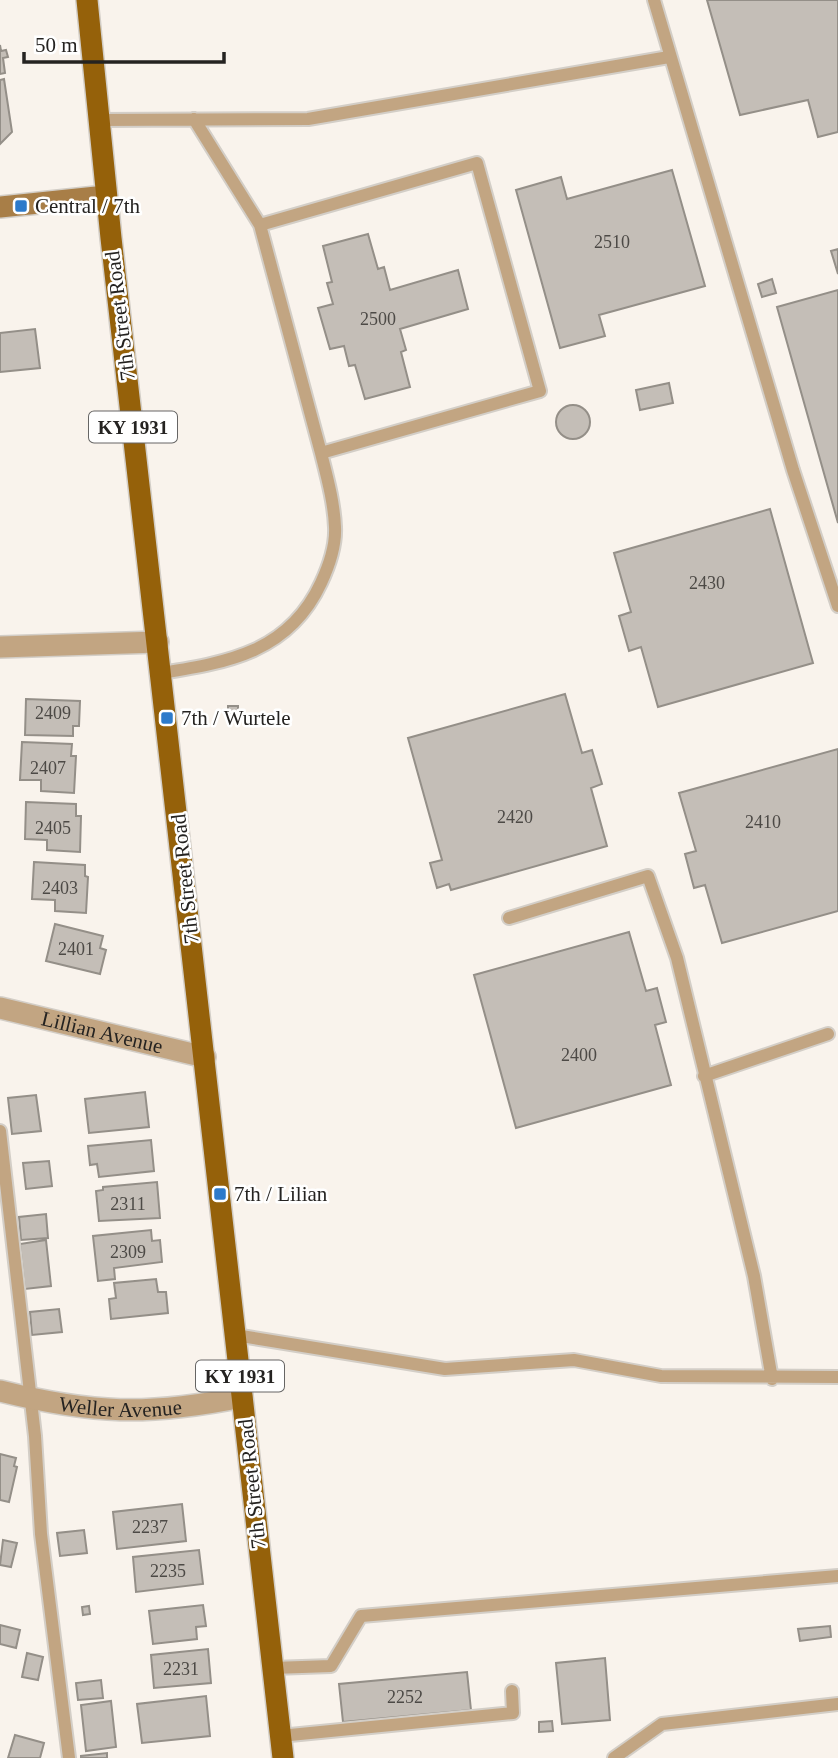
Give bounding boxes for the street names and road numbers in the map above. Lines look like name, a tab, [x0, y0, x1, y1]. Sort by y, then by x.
street label: 7th Street Road	[100, 249, 140, 382]
road number: KY 1931	[89, 412, 177, 442]
street label: 7th Street Road	[166, 812, 204, 945]
street label: Lillian Avenue	[39, 1006, 165, 1058]
road number: KY 1931	[196, 1360, 284, 1392]
street label: Weller Avenue	[57, 1392, 183, 1422]
street label: 7th Street Road	[233, 1417, 271, 1550]

